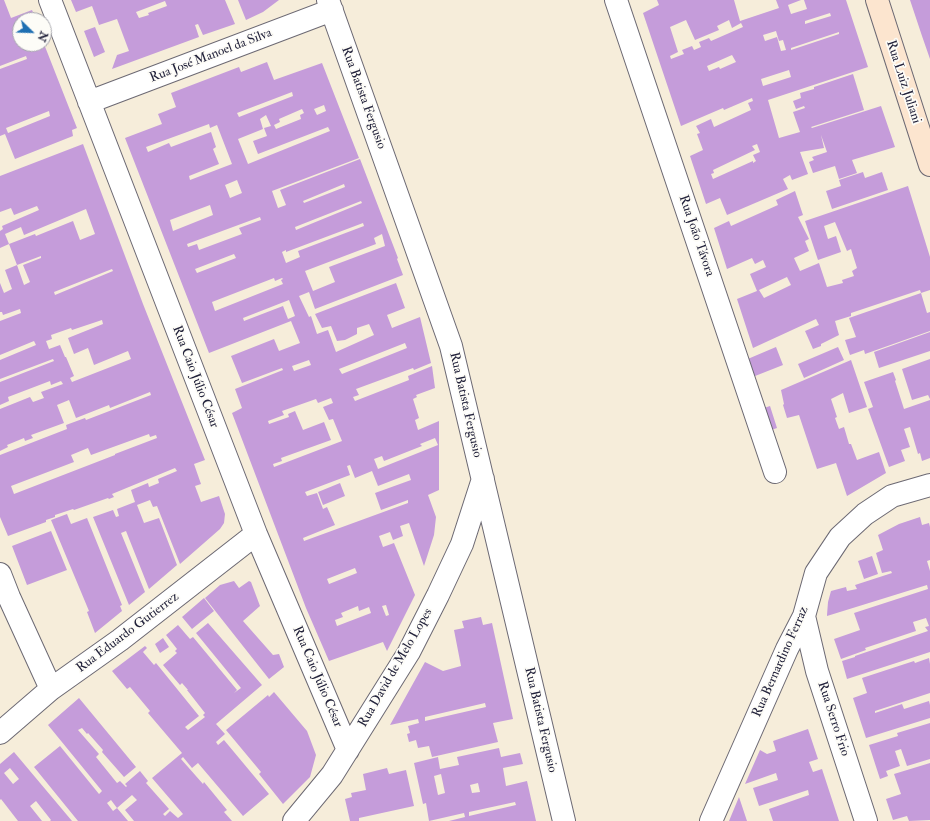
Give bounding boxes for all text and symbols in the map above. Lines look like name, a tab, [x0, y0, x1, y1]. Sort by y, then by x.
north arrow	[12, 12, 52, 52]
street label: Rua José Manoel da Silva	[148, 26, 274, 86]
text: N	[35, 29, 50, 44]
street label: Rua Luiz Juliani	[882, 38, 924, 126]
street label: Rua Batista Fergusio	[337, 45, 389, 151]
street label: Rua João Távora	[675, 193, 717, 279]
street label: Rua Caio Júlio César	[168, 324, 222, 430]
street label: Rua Batista Fergusio	[445, 351, 485, 459]
street label: Rua Eduardo Gutierrez	[74, 589, 182, 677]
street label: Rua Bernardino Ferraz	[750, 604, 812, 720]
street label: Rua David de Melo Lopes	[356, 606, 436, 730]
street label: Rua Caio Júlio César	[289, 624, 345, 730]
street label: Rua Batista Fergusio	[520, 666, 560, 774]
street label: Rua Serro Frio	[814, 680, 852, 758]

